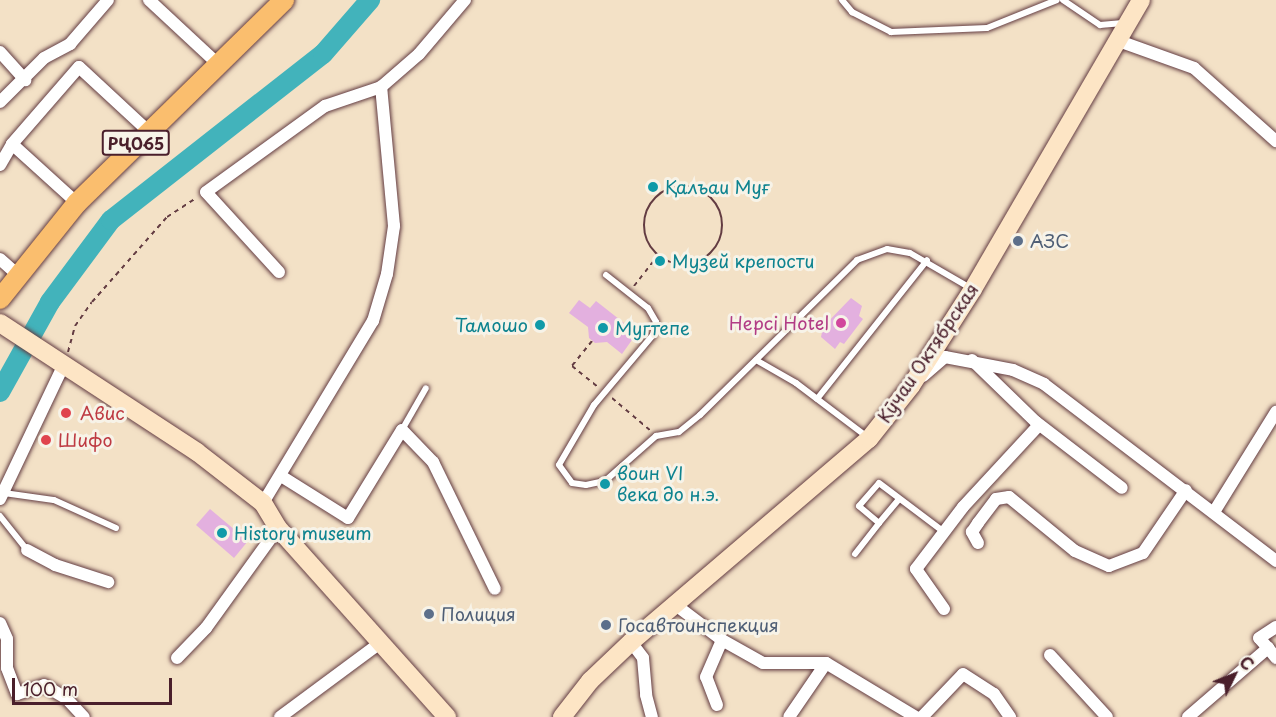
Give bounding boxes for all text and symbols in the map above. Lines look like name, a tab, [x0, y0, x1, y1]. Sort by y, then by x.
road number: РҶ065	[102, 130, 170, 156]
place label: Қалъаи Муғ	[665, 176, 770, 198]
marker: Қалъаи Муғ	[646, 180, 660, 194]
place label: АЗС	[1030, 230, 1069, 252]
marker: АЗС	[1011, 234, 1025, 248]
place label: Музей крепости	[672, 250, 814, 272]
marker: Музей крепости	[653, 254, 667, 268]
street label: Кӯчаи Октябрская	[873, 279, 983, 427]
place label: Hepci Hotel	[728, 312, 829, 334]
place label: Тамошо	[455, 314, 528, 336]
marker: Hepci Hotel	[834, 316, 848, 330]
place label: Мугтепе	[615, 317, 690, 339]
marker: Тамошо	[533, 318, 547, 332]
marker: Мугтепе	[596, 321, 610, 335]
place label: Авис	[80, 402, 125, 424]
marker: Авис	[57, 404, 75, 422]
place label: Шифо	[58, 429, 113, 451]
marker: Шифо	[39, 433, 53, 447]
place label: воин VI века до н.э.	[617, 463, 721, 506]
marker: воин VI века до н.э.	[598, 477, 612, 491]
place label: History museum	[234, 522, 372, 544]
marker: History museum	[215, 526, 229, 540]
place label: Полиция	[441, 603, 516, 625]
marker: Полиция	[422, 607, 436, 621]
place label: Госавтоинспекция	[618, 614, 779, 636]
marker: Госавтоинспекция	[599, 618, 613, 632]
north arrow	[1204, 645, 1264, 705]
text: С	[1234, 650, 1260, 675]
scale bar	[15, 666, 176, 704]
text: 100 m	[23, 675, 78, 702]

